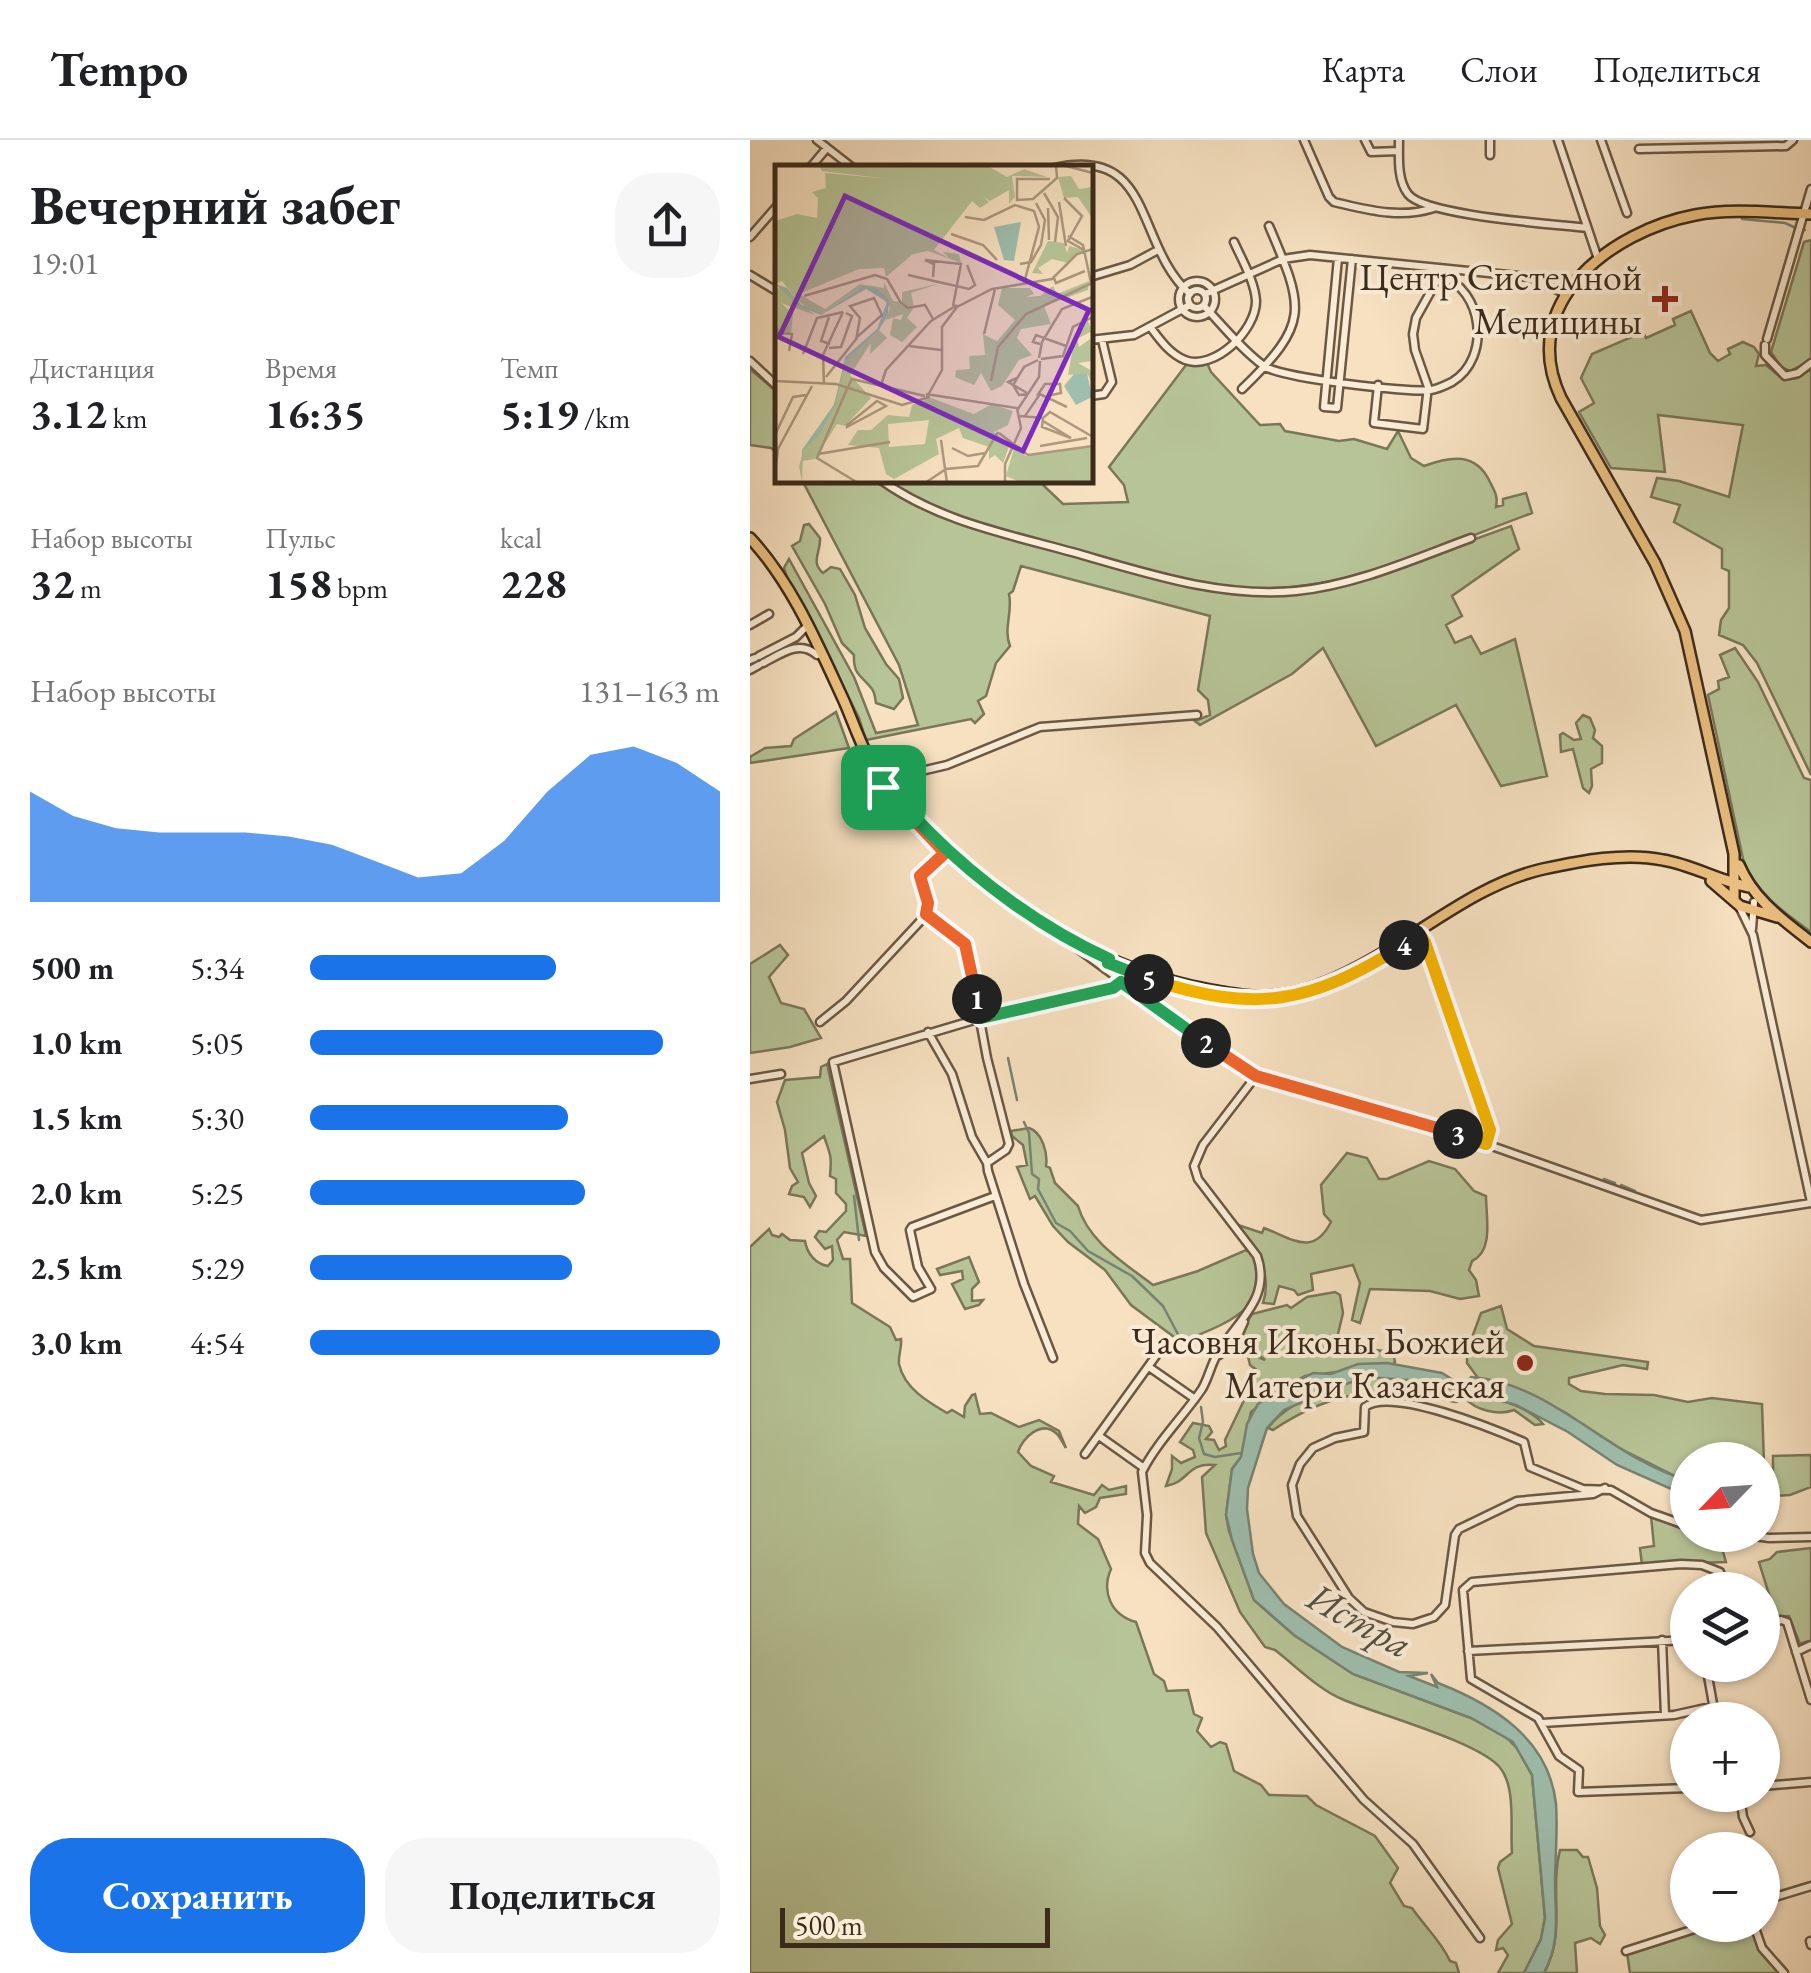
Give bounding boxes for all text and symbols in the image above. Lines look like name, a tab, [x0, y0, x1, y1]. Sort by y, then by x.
text: Tempo	[50, 38, 188, 100]
text: Карта	[1322, 47, 1405, 92]
text: Слои	[1460, 47, 1538, 92]
text: Поделиться	[1593, 47, 1761, 92]
inset map	[775, 165, 1092, 482]
text: Вечерний забег	[30, 169, 400, 240]
button: share	[615, 173, 720, 278]
text: 19:01	[30, 242, 99, 284]
place label: Центр Системной Медицины	[1360, 252, 1642, 345]
marker: Центр Системной Медицины	[1652, 286, 1678, 312]
text: Дистанция	[30, 350, 155, 386]
text: Время	[265, 350, 337, 386]
text: Темп	[500, 350, 558, 386]
text: 3.12	[30, 386, 107, 441]
text: 16:35	[265, 386, 366, 441]
text: 5:19	[500, 386, 579, 441]
text: km	[107, 400, 148, 436]
text: /km	[579, 400, 630, 436]
text: Набор высоты	[30, 520, 193, 556]
text: Пульс	[265, 520, 336, 556]
text: kcal	[500, 520, 542, 556]
text: 32	[30, 556, 74, 611]
text: 158	[265, 556, 332, 611]
text: 228	[500, 556, 567, 611]
text: m	[74, 570, 102, 606]
text: bpm	[332, 570, 388, 606]
text: Набор высоты	[30, 670, 216, 712]
text: 131–163 m	[579, 670, 720, 712]
pin	[841, 745, 926, 830]
icon: arrive	[856, 760, 911, 815]
pin: 4	[1379, 920, 1429, 970]
text: 4	[1397, 927, 1411, 963]
text: 500 m	[30, 947, 114, 989]
text: 5:34	[190, 947, 244, 989]
pin: 5	[1124, 954, 1174, 1004]
text: 5	[1142, 961, 1156, 997]
pin: 1	[952, 974, 1002, 1024]
text: 1	[970, 981, 984, 1017]
pin: 2	[1181, 1018, 1231, 1068]
text: 1.0 km	[30, 1022, 123, 1064]
text: 5:05	[190, 1022, 244, 1064]
text: 2	[1199, 1025, 1213, 1061]
text: 1.5 km	[30, 1097, 123, 1139]
text: 5:30	[190, 1097, 244, 1139]
pin: 3	[1433, 1109, 1483, 1159]
text: 3	[1451, 1116, 1465, 1152]
text: 2.0 km	[30, 1172, 123, 1214]
text: 5:25	[190, 1172, 244, 1214]
text: 2.5 km	[30, 1247, 123, 1289]
text: 5:29	[190, 1247, 244, 1289]
place label: Часовня Иконы Божией Матери Казанская	[1131, 1316, 1505, 1409]
text: 3.0 km	[30, 1322, 123, 1364]
text: 4:54	[190, 1322, 244, 1364]
marker: Часовня Иконы Божией Матери Казанская	[1514, 1352, 1536, 1374]
north arrow	[1670, 1442, 1780, 1552]
map controls	[1670, 1442, 1780, 1942]
water label: Истра	[1298, 1570, 1421, 1670]
button: layers	[1670, 1572, 1780, 1682]
button: +	[1670, 1702, 1780, 1812]
button: −	[1670, 1832, 1780, 1942]
button: Сохранить	[30, 1838, 365, 1953]
button: Поделиться	[385, 1838, 720, 1953]
scale bar	[780, 1903, 1050, 1948]
text: 500 m	[795, 1907, 863, 1943]

